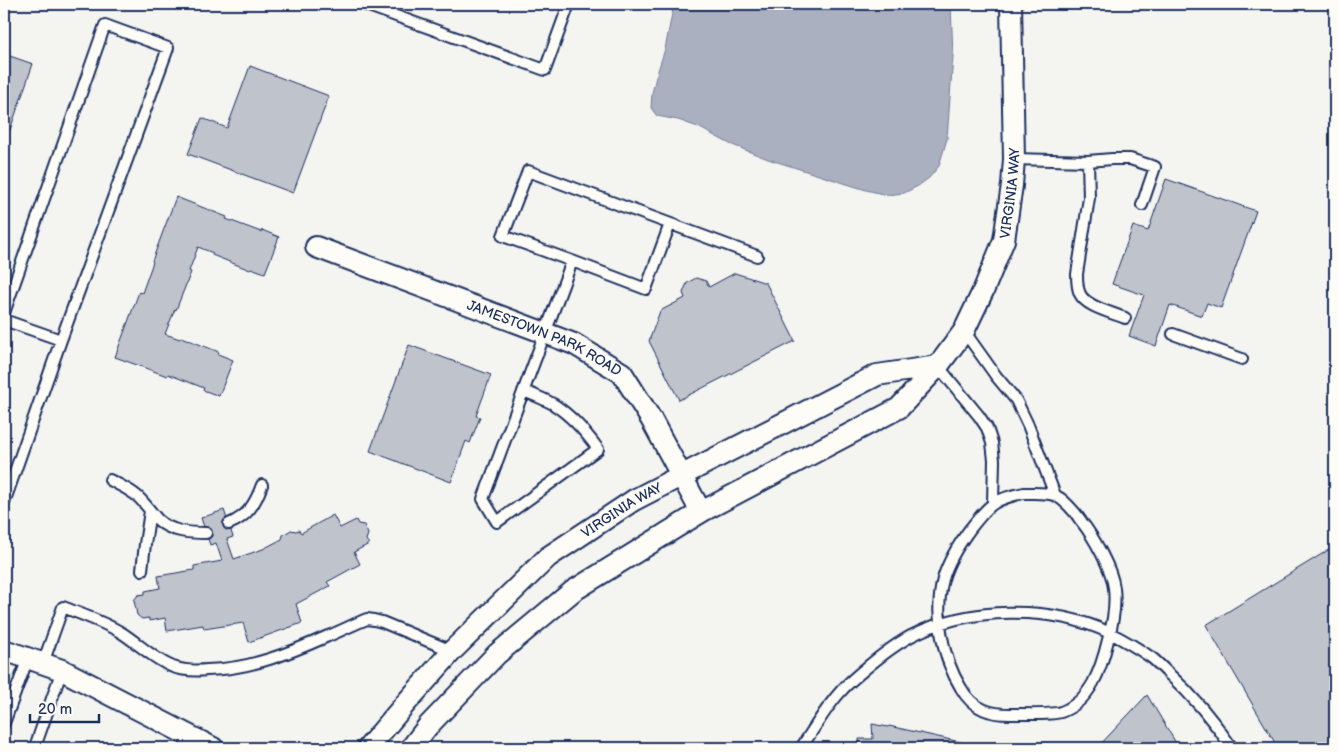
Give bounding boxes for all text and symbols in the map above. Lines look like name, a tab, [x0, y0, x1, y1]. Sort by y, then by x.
street label: VIRGINIA WAY	[996, 147, 1023, 240]
street label: JAMESTOWN PARK ROAD	[465, 296, 625, 379]
street label: VIRGINIA WAY	[578, 478, 665, 541]
scale bar	[30, 692, 99, 724]
text: 20 m	[38, 700, 72, 719]

